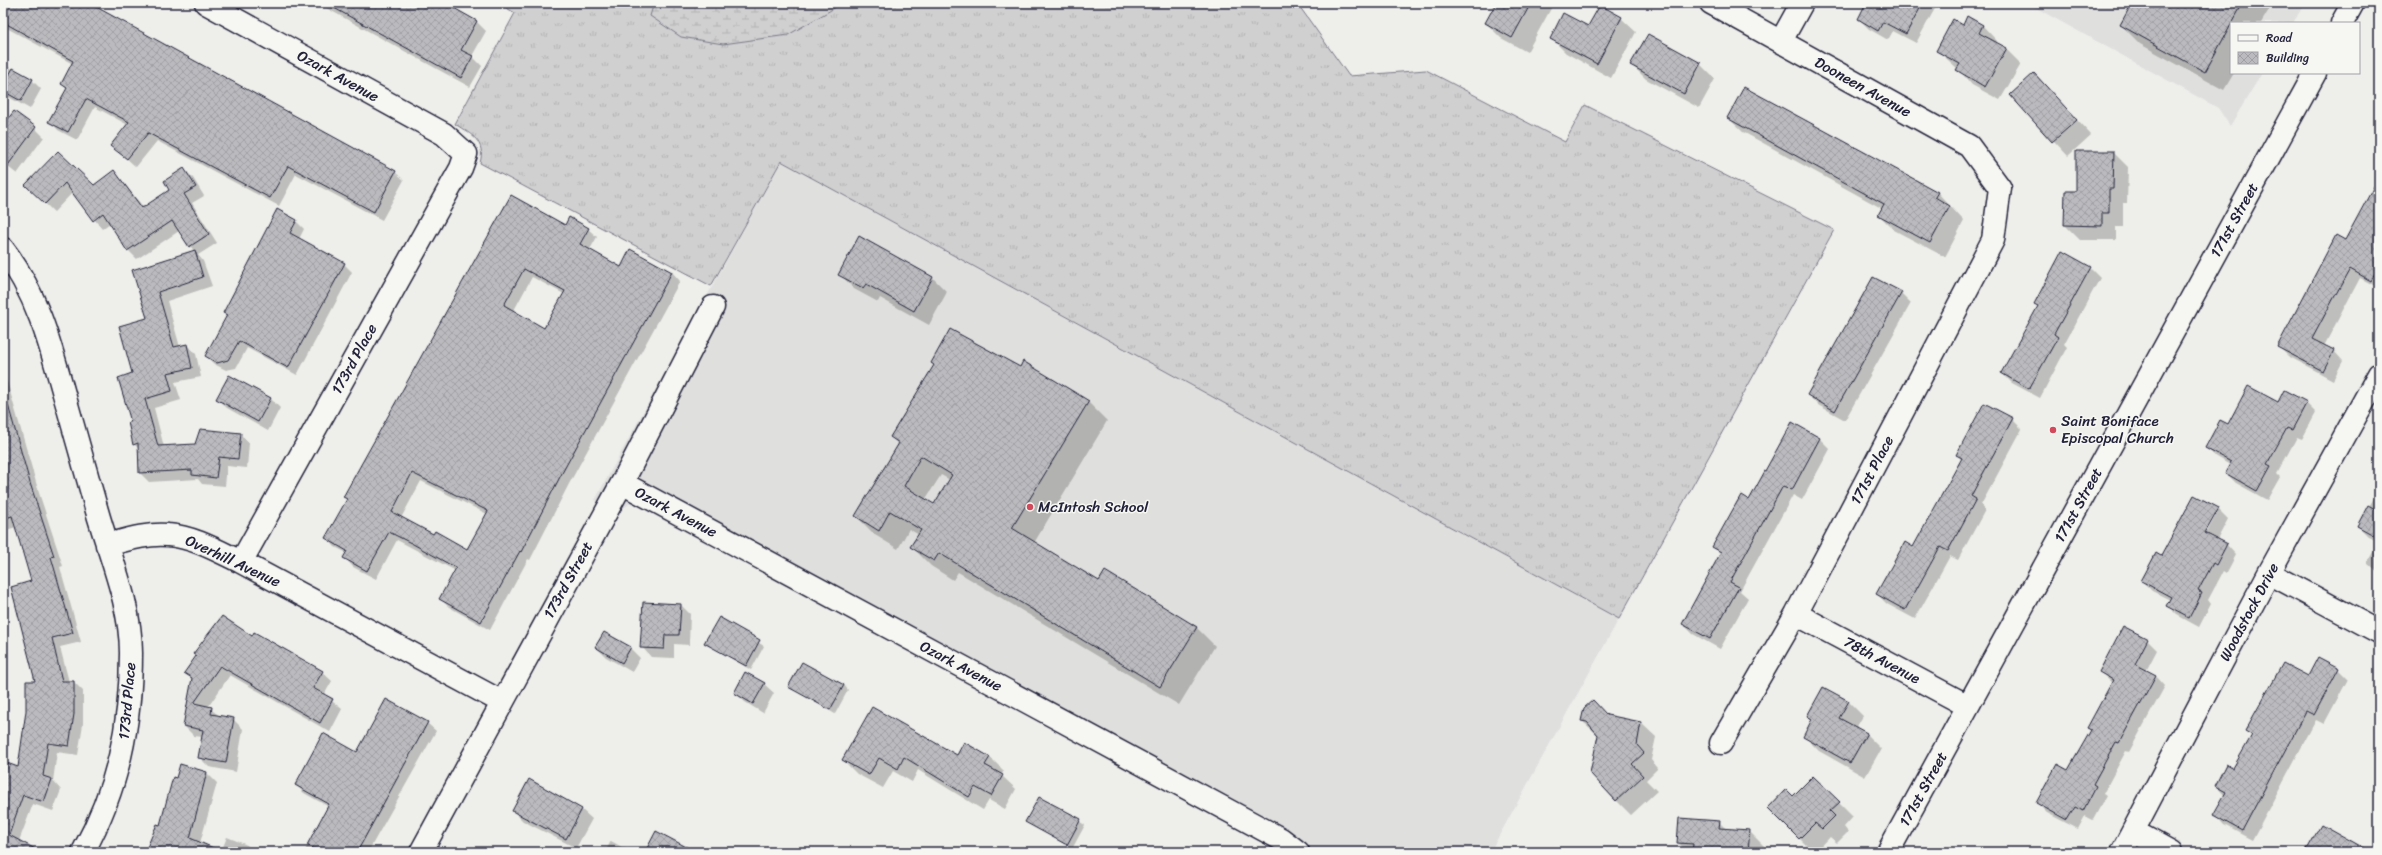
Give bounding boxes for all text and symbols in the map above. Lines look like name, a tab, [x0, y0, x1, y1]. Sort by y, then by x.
legend	[2230, 22, 2360, 74]
text: Road	[2266, 27, 2293, 49]
street label: Ozark Avenue	[292, 43, 384, 109]
text: Building	[2266, 47, 2309, 69]
street label: Dooneen Avenue	[1810, 50, 1917, 125]
street label: 171st Street	[2203, 177, 2266, 262]
street label: 173rd Place	[324, 319, 384, 399]
place label: Saint Boniface Episcopal Church	[2061, 408, 2174, 451]
marker: Saint Boniface Episcopal Church	[2048, 425, 2058, 435]
street label: 171st Place	[1843, 431, 1901, 509]
street label: 171st Street	[2047, 462, 2110, 547]
street label: Ozark Avenue	[630, 479, 722, 545]
place label: McIntosh School	[1038, 494, 1149, 520]
marker: McIntosh School	[1025, 502, 1035, 512]
street label: Overhill Avenue	[181, 527, 285, 595]
street label: 173rd Street	[536, 536, 600, 623]
street label: Woodstock Drive	[2212, 558, 2286, 666]
street label: 78th Avenue	[1839, 629, 1925, 691]
street label: Ozark Avenue	[915, 633, 1007, 699]
street label: 173rd Place	[111, 661, 143, 741]
street label: 171st Street	[1892, 746, 1955, 831]

